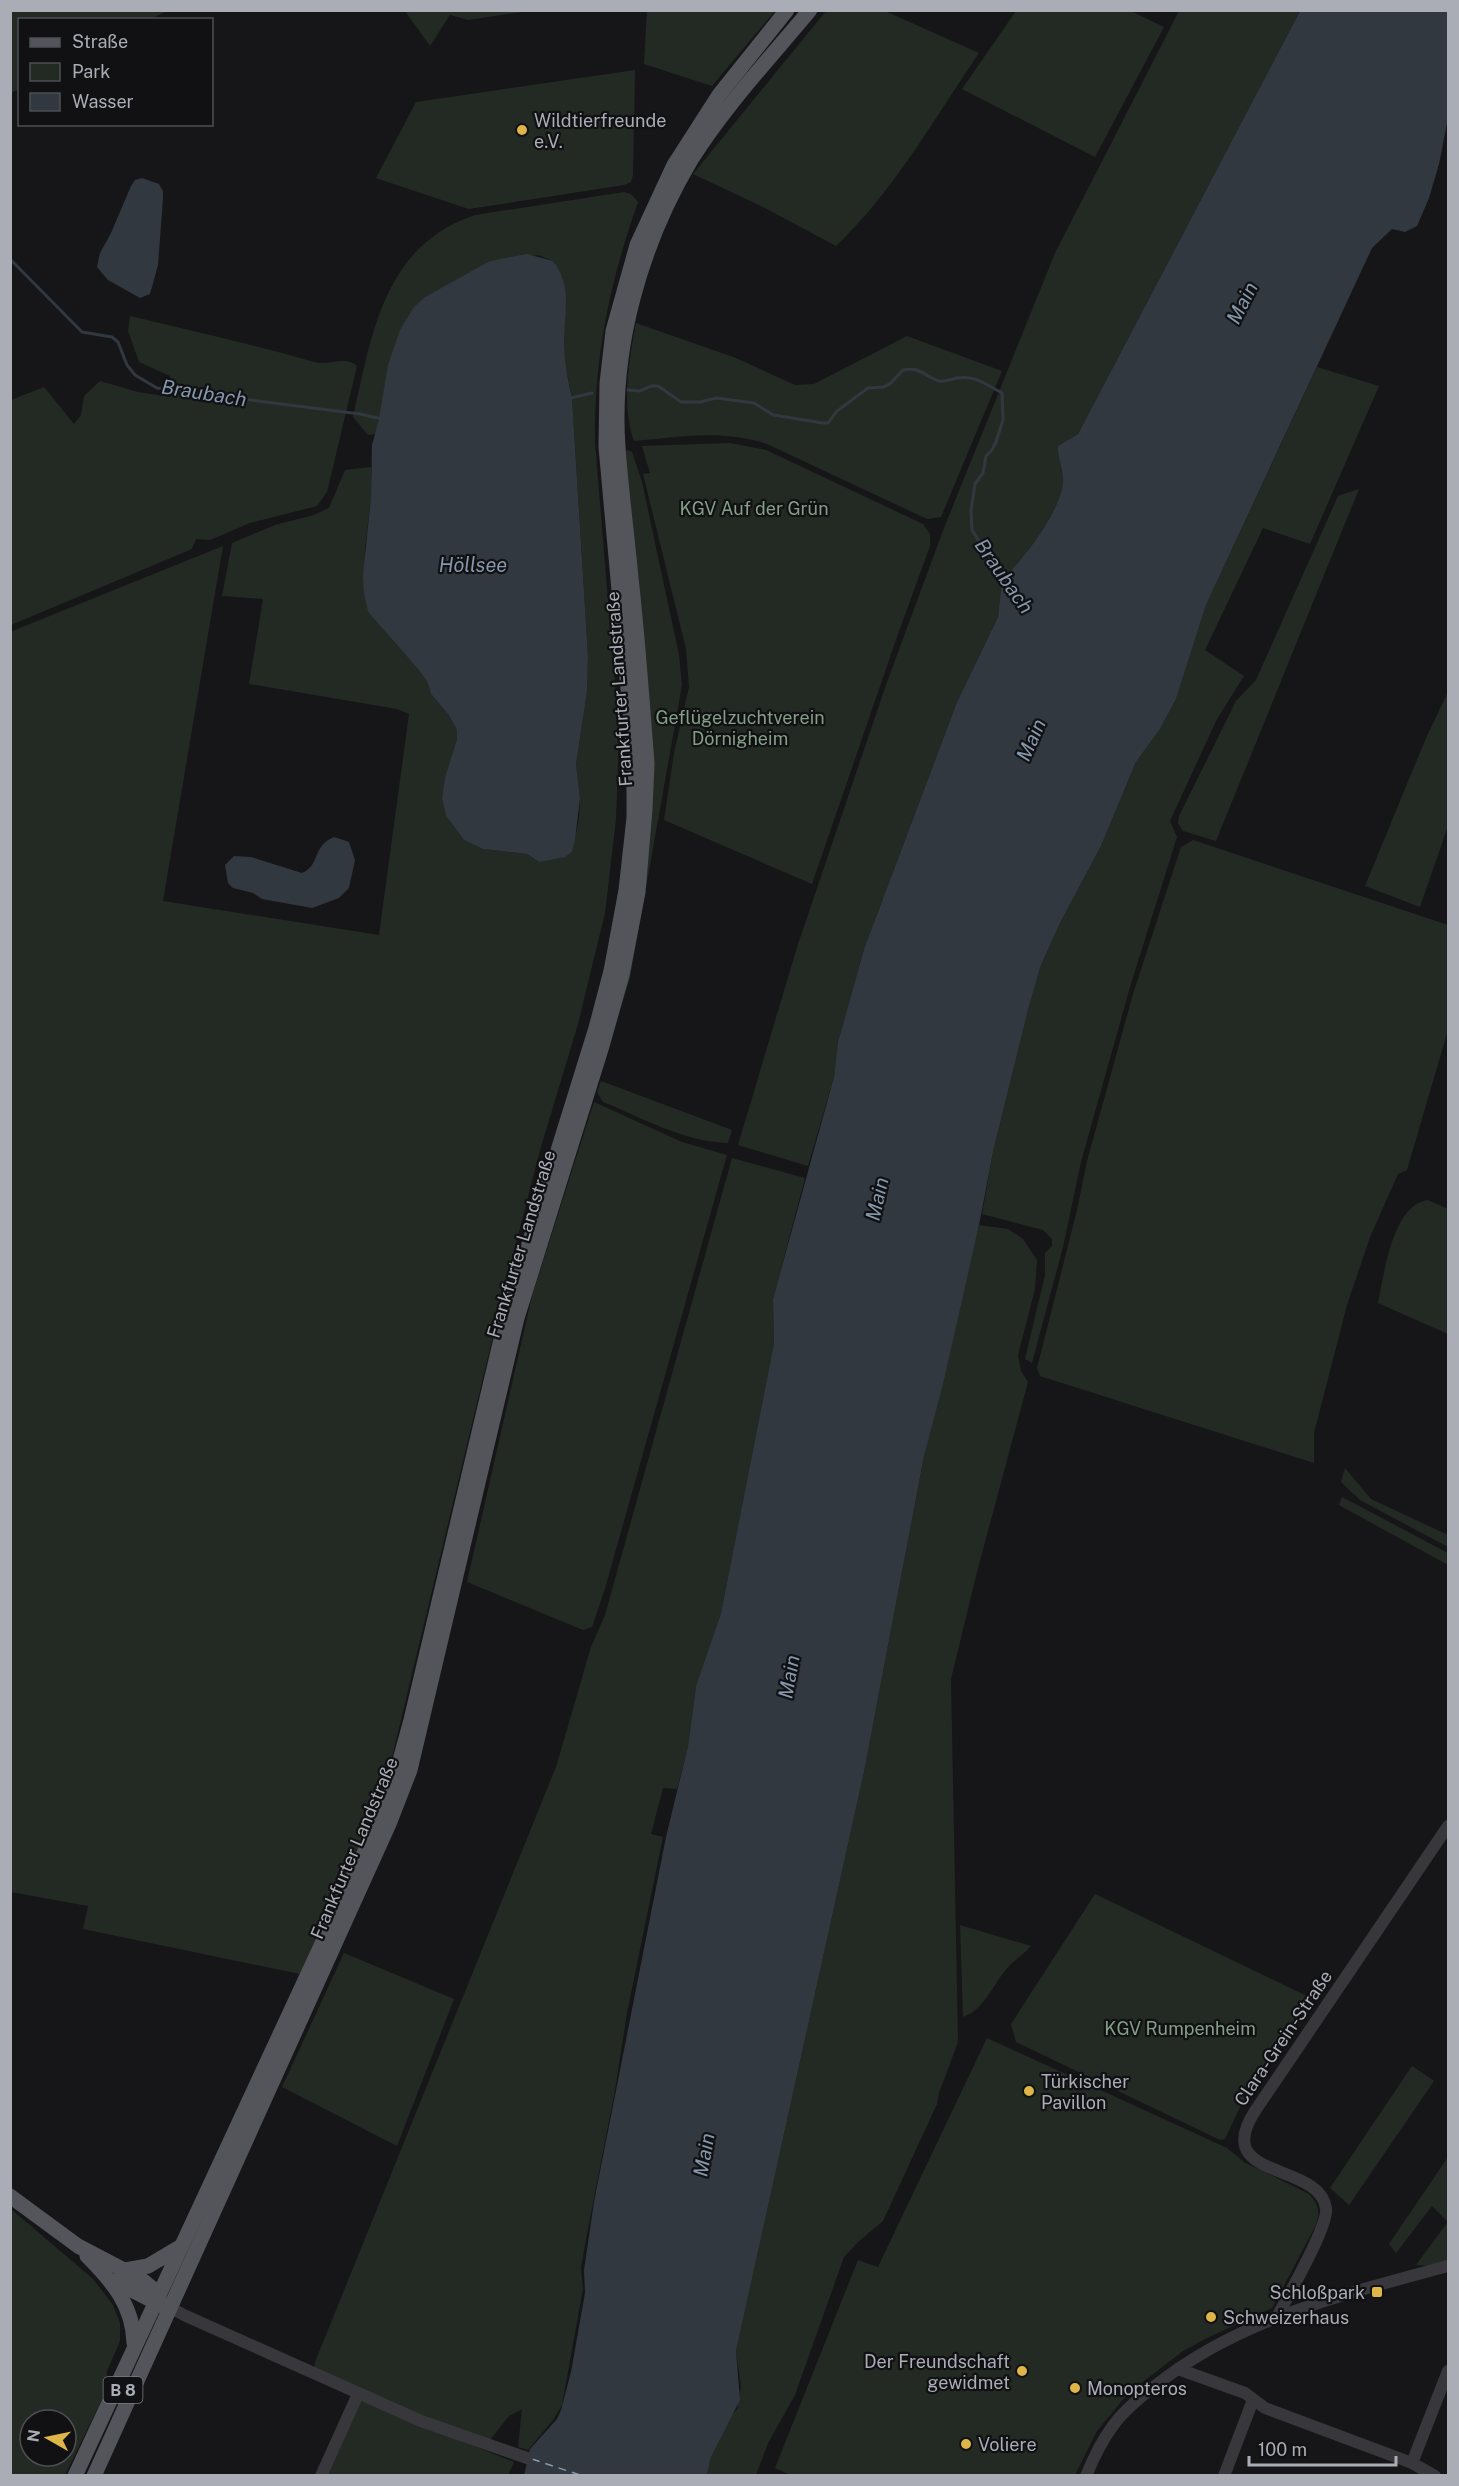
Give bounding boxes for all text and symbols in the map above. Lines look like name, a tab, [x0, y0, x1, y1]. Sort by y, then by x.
legend	[18, 18, 213, 126]
text: Straße	[72, 31, 128, 52]
text: Park	[72, 61, 110, 82]
text: Wasser	[72, 91, 134, 112]
place label: Wildtierfreunde e.V.	[534, 110, 666, 152]
marker: Wildtierfreunde e.V.	[515, 123, 529, 137]
water label: Main	[1221, 278, 1263, 328]
water label: Braubach	[160, 374, 248, 412]
park label: KGV Auf der Grün	[679, 498, 829, 519]
water label: Braubach	[970, 534, 1038, 618]
water label: Höllsee	[439, 553, 507, 577]
street label: Frankfurter Landstraße	[602, 591, 636, 787]
park label: Geflügelzuchtverein Dörnigheim	[655, 707, 825, 749]
water label: Main	[1011, 715, 1051, 765]
street label: Frankfurter Landstraße	[482, 1147, 560, 1341]
water label: Main	[860, 1175, 894, 1223]
water label: Main	[773, 1653, 805, 1701]
street label: Frankfurter Landstraße	[306, 1754, 402, 1942]
street label: Clara-Grein-Straße	[1230, 1966, 1336, 2110]
park label: KGV Rumpenheim	[1104, 2018, 1256, 2039]
place label: Türkischer Pavillon	[1041, 2071, 1129, 2113]
marker: Türkischer Pavillon	[1022, 2084, 1036, 2098]
water label: Main	[688, 2131, 720, 2179]
place label: Schloßpark	[1269, 2282, 1365, 2303]
marker: Schloßpark	[1370, 2285, 1384, 2299]
place label: Schweizerhaus	[1223, 2307, 1349, 2328]
marker: Schweizerhaus	[1204, 2310, 1218, 2324]
place label: Der Freundschaft gewidmet	[864, 2351, 1010, 2393]
marker: Der Freundschaft gewidmet	[1015, 2364, 1029, 2378]
road number: B 8	[104, 2377, 142, 2403]
place label: Monopteros	[1087, 2378, 1187, 2399]
marker: Monopteros	[1068, 2381, 1082, 2395]
north arrow	[18, 2408, 78, 2468]
text: N	[23, 2428, 44, 2443]
scale bar	[1249, 2429, 1396, 2467]
place label: Voliere	[978, 2434, 1037, 2455]
marker: Voliere	[959, 2437, 973, 2451]
text: 100 m	[1258, 2439, 1307, 2460]

